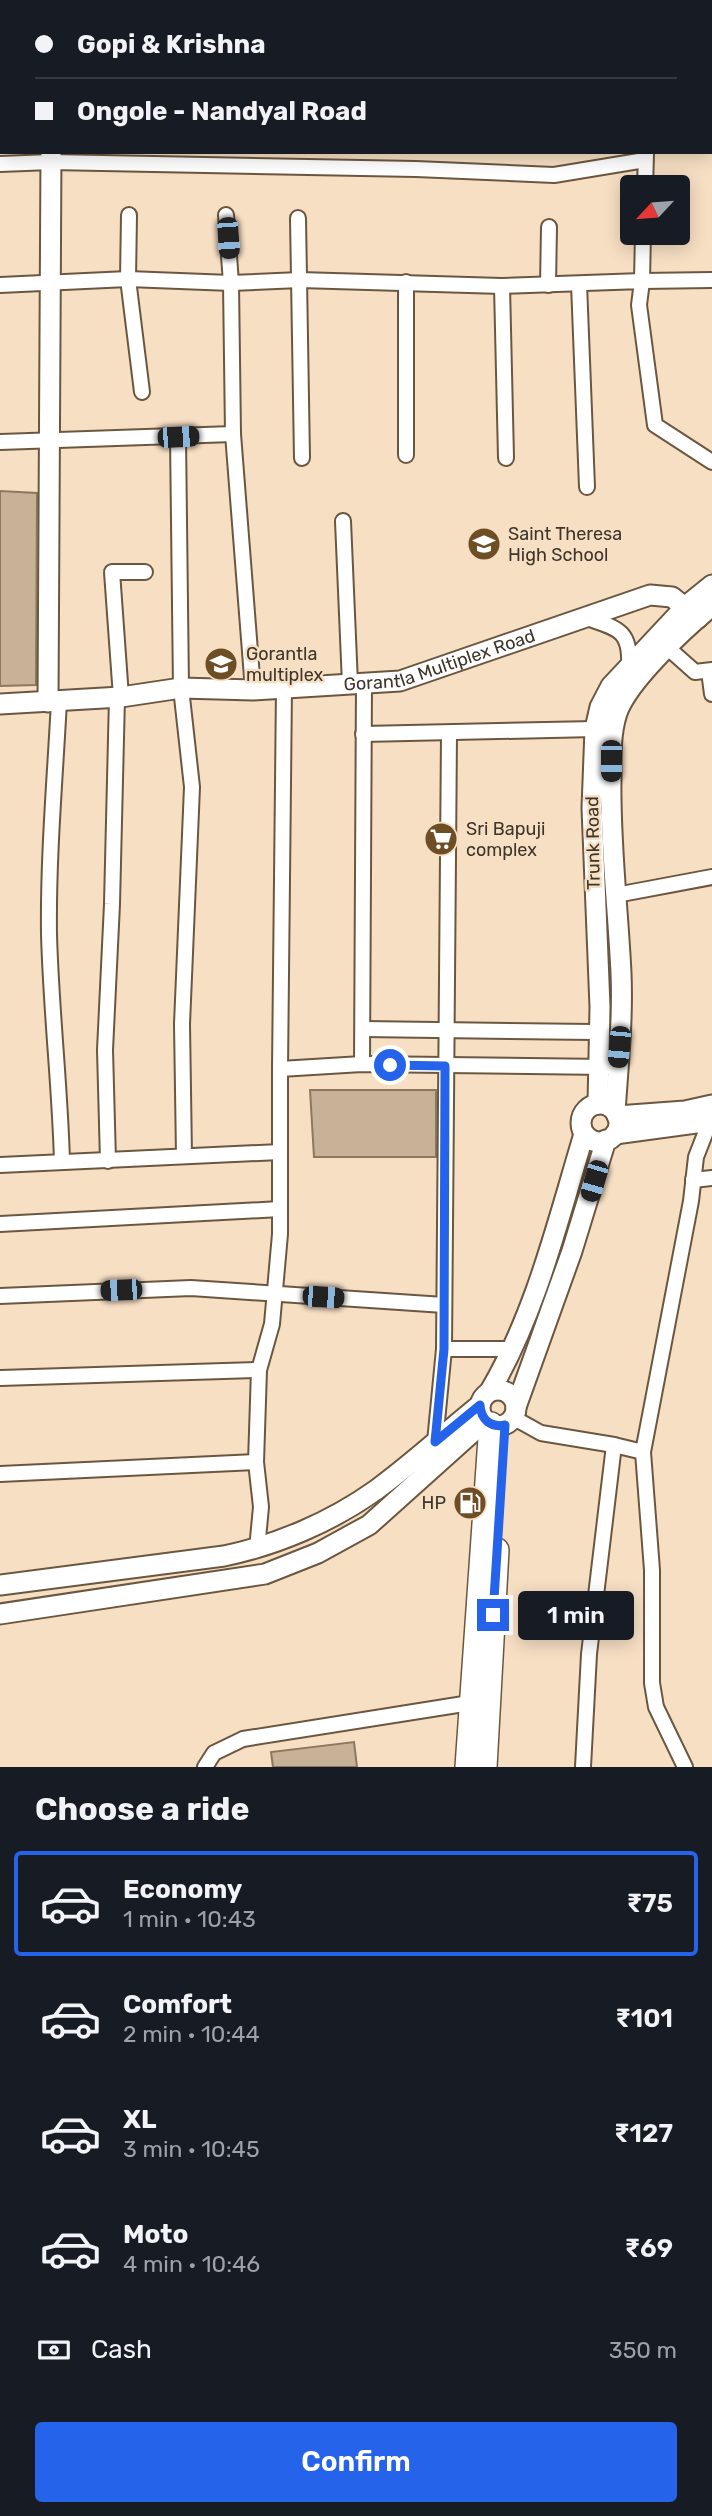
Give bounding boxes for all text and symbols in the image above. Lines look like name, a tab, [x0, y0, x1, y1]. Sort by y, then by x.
text: Gopi & Krishna	[77, 29, 266, 60]
text: Ongole - Nandyal Road	[77, 96, 367, 127]
north arrow	[620, 175, 690, 245]
map controls	[620, 175, 690, 245]
car	[217, 216, 240, 260]
car	[157, 425, 200, 449]
place label: Saint Theresa High School	[508, 523, 622, 566]
school or university icon: Saint Theresa High School	[465, 525, 503, 563]
street label: Gorantla Multiplex Road	[343, 624, 538, 695]
place label: Gorantla multiplex	[246, 643, 324, 686]
school or university icon: Gorantla multiplex	[202, 645, 240, 683]
car	[601, 740, 622, 782]
street label: Trunk Road	[581, 796, 605, 890]
place label: Sri Bapuji complex	[466, 818, 545, 861]
supermarket icon: Sri Bapuji complex	[422, 820, 460, 858]
car	[607, 1025, 632, 1069]
route start	[374, 1049, 406, 1081]
car	[579, 1158, 610, 1204]
car	[100, 1279, 143, 1301]
car	[302, 1285, 345, 1309]
fuel station icon: HP	[451, 1484, 489, 1522]
place label: HP	[422, 1492, 446, 1514]
callout: 1 min	[518, 1590, 633, 1640]
route end	[477, 1599, 509, 1631]
text: 1 min	[547, 1601, 605, 1629]
text: Choose a ride	[35, 1790, 249, 1828]
icon: car	[39, 1872, 102, 1935]
text: Economy	[123, 1874, 242, 1905]
text: ₹75	[627, 1888, 673, 1919]
text: 1 min · 10:43	[123, 1905, 256, 1933]
icon: car	[39, 1987, 102, 2050]
text: Comfort	[123, 1989, 232, 2020]
text: ₹101	[615, 2003, 673, 2034]
text: 2 min · 10:44	[123, 2020, 260, 2048]
icon: car	[39, 2102, 102, 2165]
text: XL	[123, 2104, 156, 2135]
text: ₹127	[614, 2118, 673, 2149]
text: 3 min · 10:45	[123, 2135, 260, 2163]
icon: car	[39, 2217, 102, 2280]
text: Moto	[123, 2219, 188, 2250]
text: ₹69	[625, 2233, 673, 2264]
text: 4 min · 10:46	[123, 2250, 260, 2278]
icon: cash	[35, 2331, 73, 2369]
text: Cash	[91, 2334, 152, 2365]
text: 350 m	[609, 2336, 677, 2364]
button: Confirm	[35, 2422, 677, 2502]

